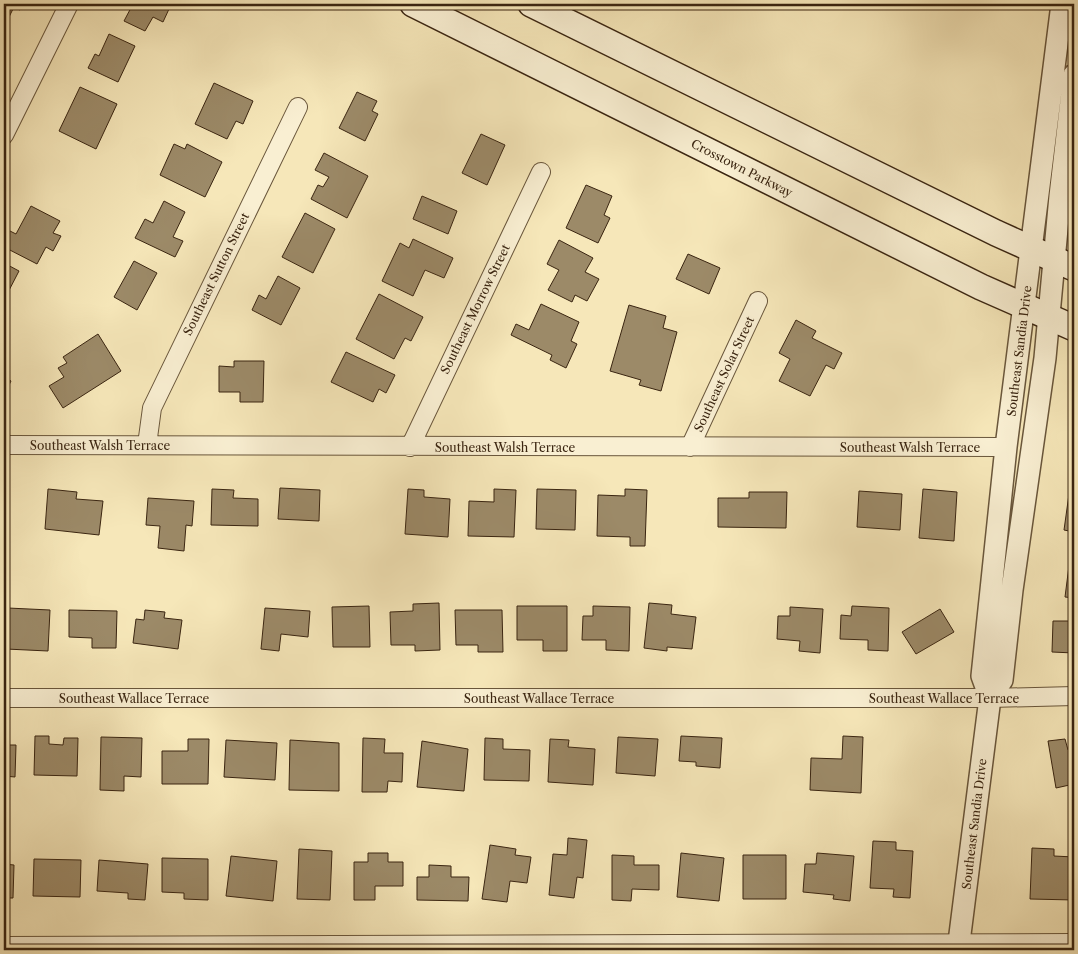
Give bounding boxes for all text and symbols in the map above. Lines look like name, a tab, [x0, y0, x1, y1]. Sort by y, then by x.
street label: Crosstown Parkway	[689, 136, 796, 200]
street label: Southeast Sutton Street	[180, 210, 253, 338]
street label: Southeast Morrow Street	[437, 241, 513, 376]
street label: Southeast Sandia Drive	[1004, 284, 1035, 417]
street label: Southeast Solar Street	[691, 313, 758, 434]
street label: Southeast Walsh Terrace	[30, 438, 170, 453]
street label: Southeast Walsh Terrace	[435, 440, 575, 455]
street label: Southeast Walsh Terrace	[840, 440, 980, 455]
street label: Southeast Wallace Terrace	[59, 691, 210, 706]
street label: Southeast Wallace Terrace	[464, 691, 615, 706]
street label: Southeast Wallace Terrace	[869, 691, 1020, 706]
street label: Southeast Sandia Drive	[959, 757, 990, 890]

